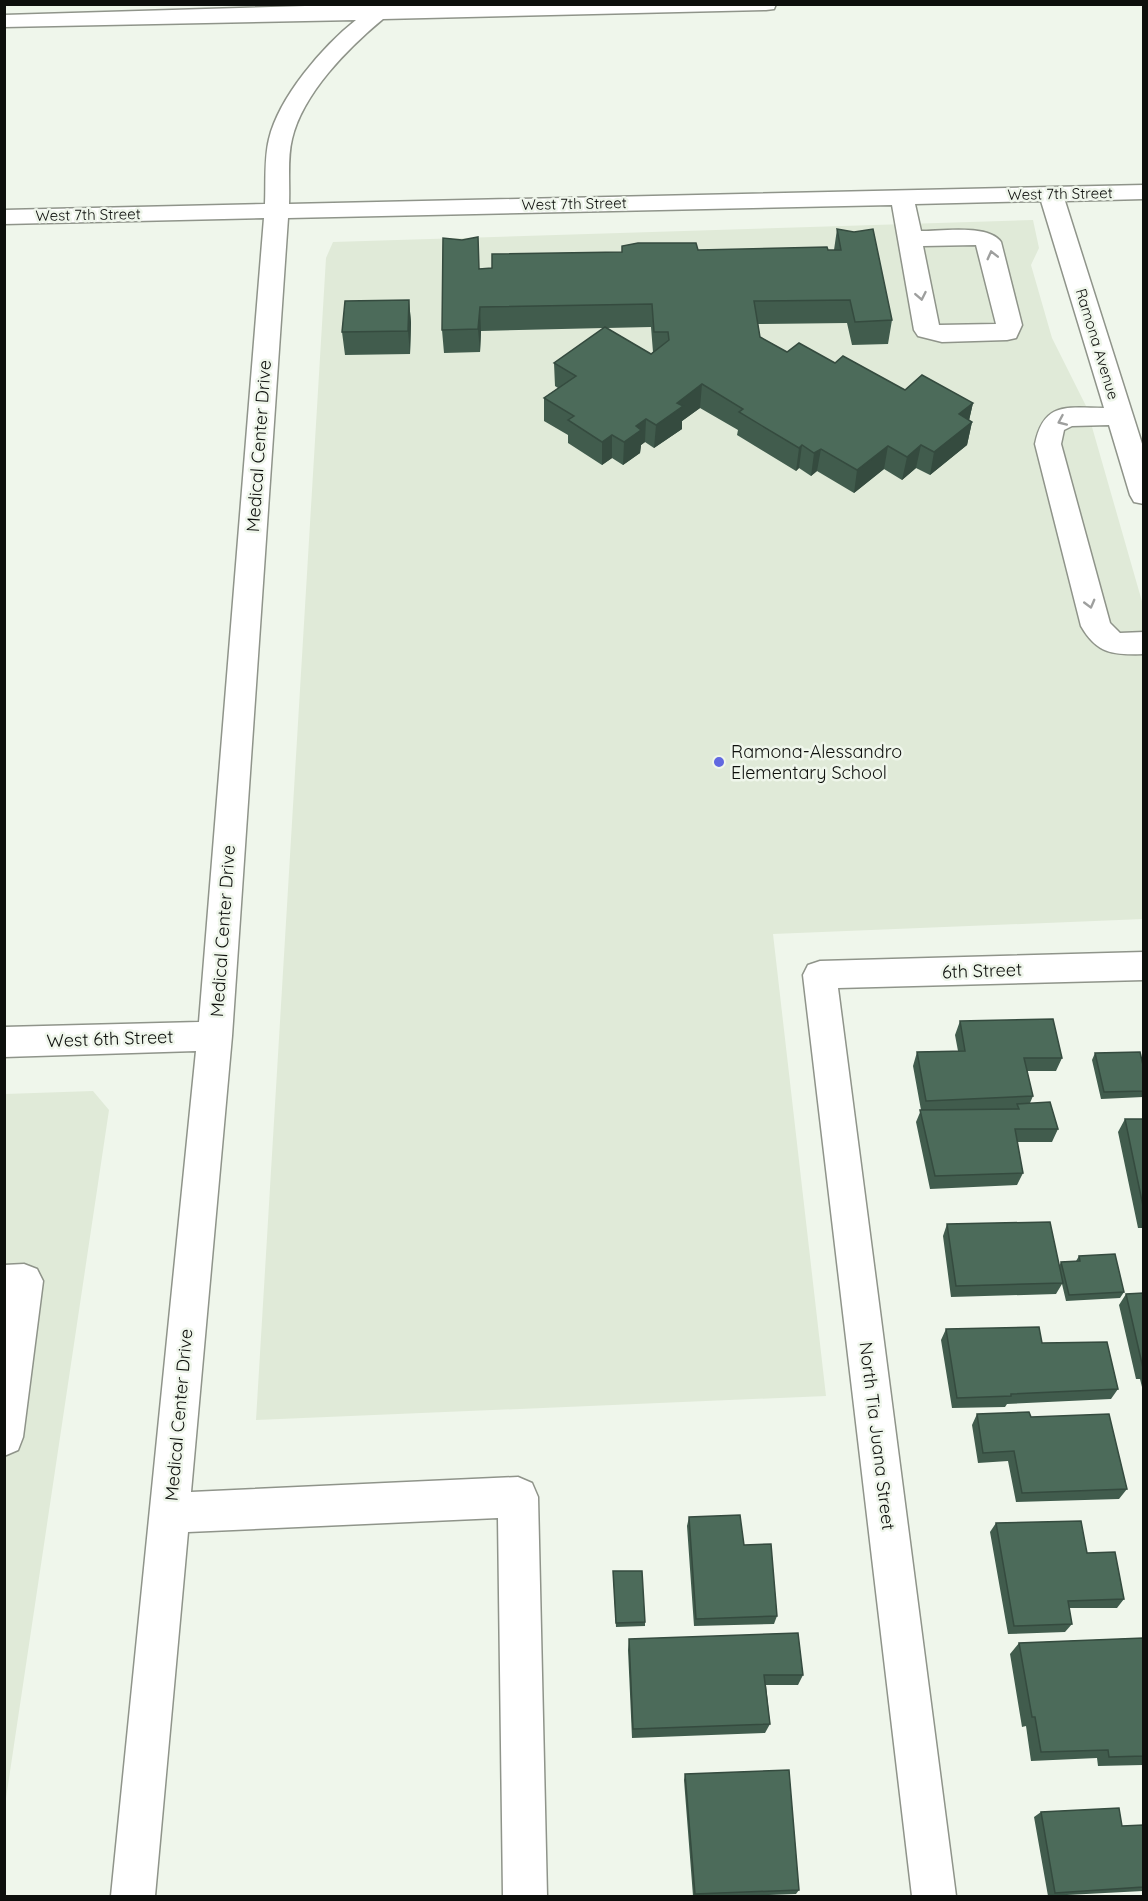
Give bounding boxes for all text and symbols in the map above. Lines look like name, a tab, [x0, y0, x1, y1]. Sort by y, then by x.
street label: West 7th Street	[1007, 183, 1113, 204]
street label: West 7th Street	[521, 193, 627, 214]
street label: West 7th Street	[35, 204, 141, 225]
one-way arrow	[986, 250, 999, 260]
street label: Ramona Avenue	[1072, 286, 1123, 402]
one-way arrow	[914, 291, 927, 301]
street label: Medical Center Drive	[241, 359, 276, 533]
one-way arrow	[1057, 414, 1068, 426]
one-way arrow	[1083, 598, 1095, 608]
place label: Ramona-Alessandro Elementary School	[731, 740, 902, 784]
marker: Ramona-Alessandro Elementary School	[712, 755, 726, 769]
street label: Medical Center Drive	[205, 844, 240, 1018]
street label: 6th Street	[942, 958, 1022, 983]
street label: West 6th Street	[46, 1025, 174, 1052]
street label: Medical Center Drive	[160, 1328, 197, 1502]
street label: North Tia Juana Street	[855, 1340, 900, 1531]

